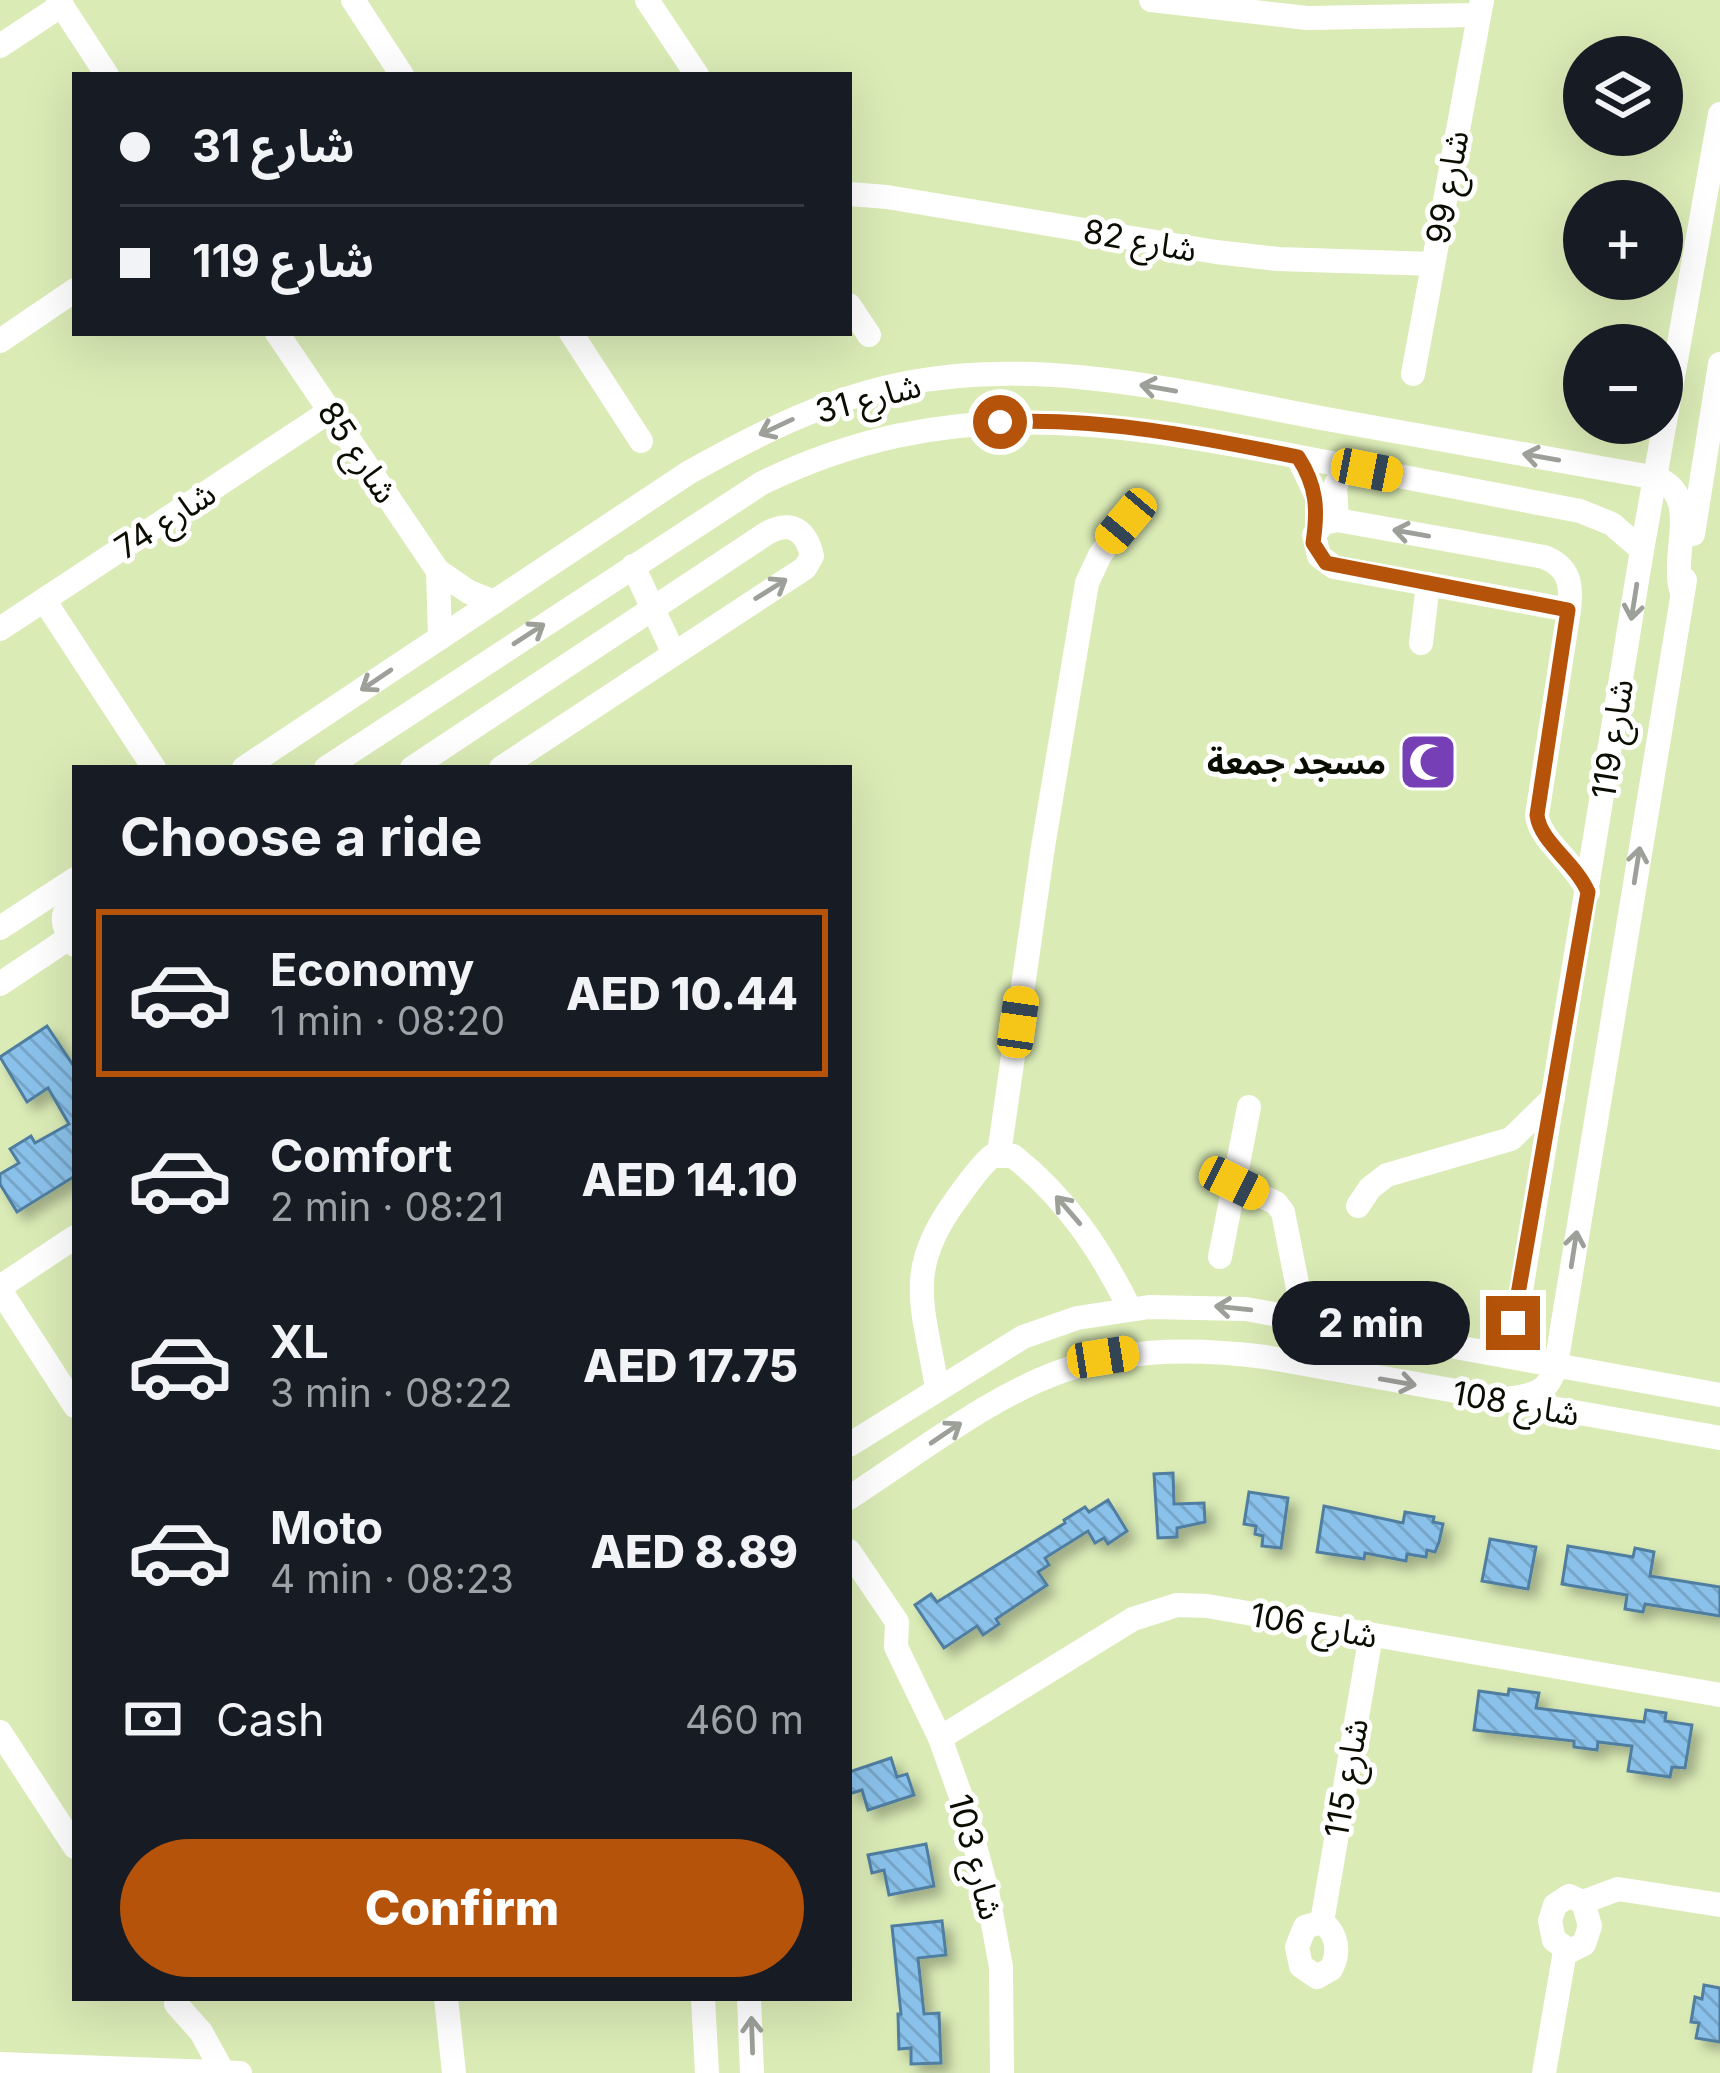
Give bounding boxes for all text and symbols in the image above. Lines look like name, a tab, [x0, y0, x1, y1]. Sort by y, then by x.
map controls	[1563, 36, 1683, 444]
button: layers	[1563, 36, 1683, 156]
text: شارع 31	[192, 118, 354, 173]
street label: شارع 99	[1417, 127, 1482, 248]
button: +	[1563, 180, 1683, 300]
street label: شارع 82	[1079, 210, 1200, 275]
text: شارع 119	[192, 233, 374, 288]
button: −	[1563, 324, 1683, 444]
street label: شارع 31	[811, 365, 926, 436]
one-way arrow	[1139, 376, 1178, 398]
street label: شارع 85	[305, 394, 406, 513]
route start	[973, 395, 1027, 449]
one-way arrow	[759, 417, 795, 439]
car	[1328, 445, 1406, 495]
one-way arrow	[1523, 445, 1562, 467]
street label: شارع 74	[107, 473, 225, 571]
car	[1089, 482, 1163, 560]
one-way arrow	[1392, 521, 1431, 544]
one-way arrow	[754, 576, 788, 601]
one-way arrow	[1621, 581, 1644, 620]
one-way arrow	[511, 621, 545, 646]
one-way arrow	[360, 668, 394, 693]
street label: شارع 119	[1583, 676, 1646, 803]
mosque icon: مسجد جمعة	[1397, 731, 1459, 793]
place label: مسجد جمعة	[1207, 742, 1386, 782]
text: Choose a ride	[120, 804, 482, 869]
one-way arrow	[1627, 846, 1650, 885]
icon: car	[126, 939, 234, 1047]
text: Economy	[270, 942, 474, 997]
text: AED 10.44	[566, 966, 798, 1021]
car	[995, 984, 1041, 1060]
text: 1 min · 08:20	[270, 997, 505, 1044]
icon: car	[126, 1125, 234, 1233]
text: Comfort	[270, 1128, 452, 1183]
car	[1194, 1151, 1274, 1215]
text: AED 14.10	[582, 1152, 798, 1207]
text: 2 min · 08:21	[270, 1183, 504, 1230]
one-way arrow	[1055, 1195, 1082, 1226]
one-way arrow	[1563, 1231, 1586, 1270]
callout: 2 min	[1273, 1281, 1471, 1365]
route end	[1486, 1296, 1540, 1350]
one-way arrow	[1214, 1297, 1253, 1319]
text: 2 min	[1318, 1299, 1424, 1346]
icon: car	[126, 1311, 234, 1419]
text: XL	[270, 1314, 329, 1369]
car	[1065, 1334, 1141, 1380]
text: AED 17.75	[583, 1338, 798, 1393]
text: 3 min · 08:22	[270, 1369, 512, 1416]
one-way arrow	[1378, 1371, 1417, 1394]
street label: شارع 108	[1449, 1372, 1583, 1439]
one-way arrow	[929, 1420, 963, 1445]
icon: car	[126, 1497, 234, 1605]
text: Moto	[270, 1500, 383, 1555]
text: AED 8.89	[590, 1524, 798, 1579]
text: 4 min · 08:23	[270, 1555, 514, 1602]
street label: شارع 106	[1246, 1594, 1381, 1661]
icon: cash	[120, 1686, 186, 1752]
text: Cash	[216, 1692, 325, 1747]
text: 460 m	[685, 1696, 804, 1743]
street label: شارع 115	[1316, 1715, 1381, 1842]
street label: شارع 103	[935, 1790, 1012, 1925]
button: Confirm	[120, 1839, 804, 1977]
one-way arrow	[740, 2016, 763, 2055]

